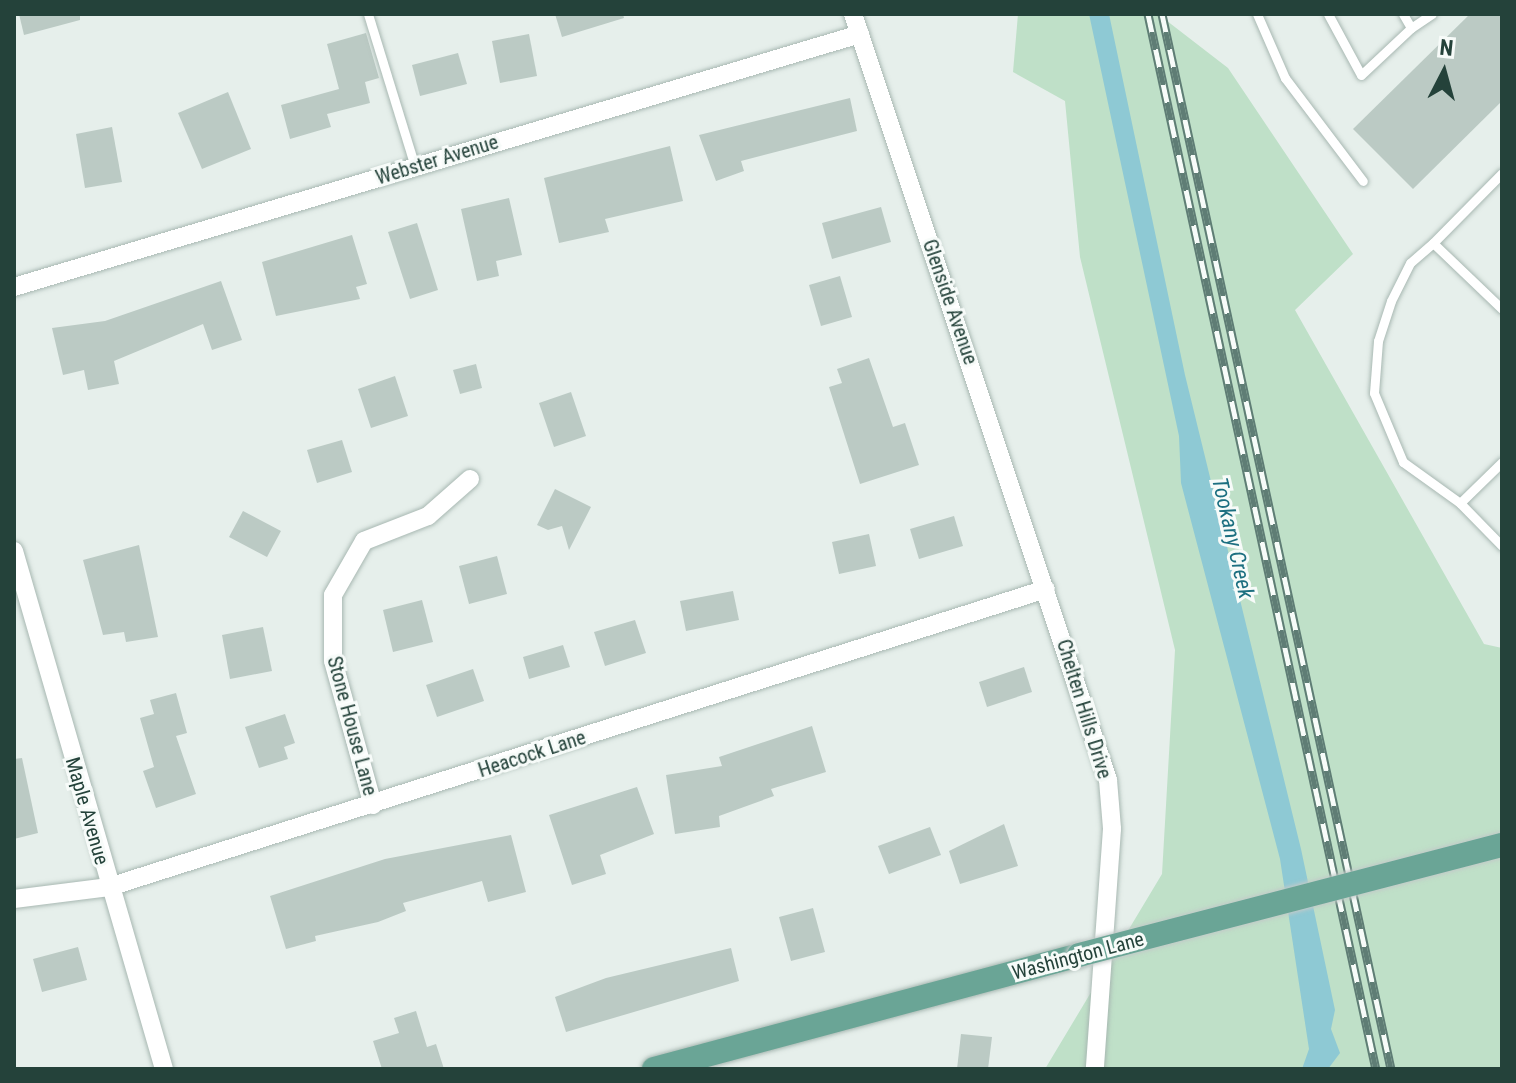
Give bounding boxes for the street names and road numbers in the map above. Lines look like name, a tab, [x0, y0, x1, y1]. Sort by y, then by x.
street label: Webster Avenue	[373, 130, 501, 190]
street label: Glenside Avenue	[917, 236, 983, 368]
street label: Chelten Hills Drive	[1051, 636, 1117, 782]
street label: Stone House Lane	[322, 654, 382, 798]
street label: Heacock Lane	[475, 725, 589, 783]
street label: Maple Avenue	[60, 754, 114, 868]
street label: Washington Lane	[1009, 927, 1147, 985]

